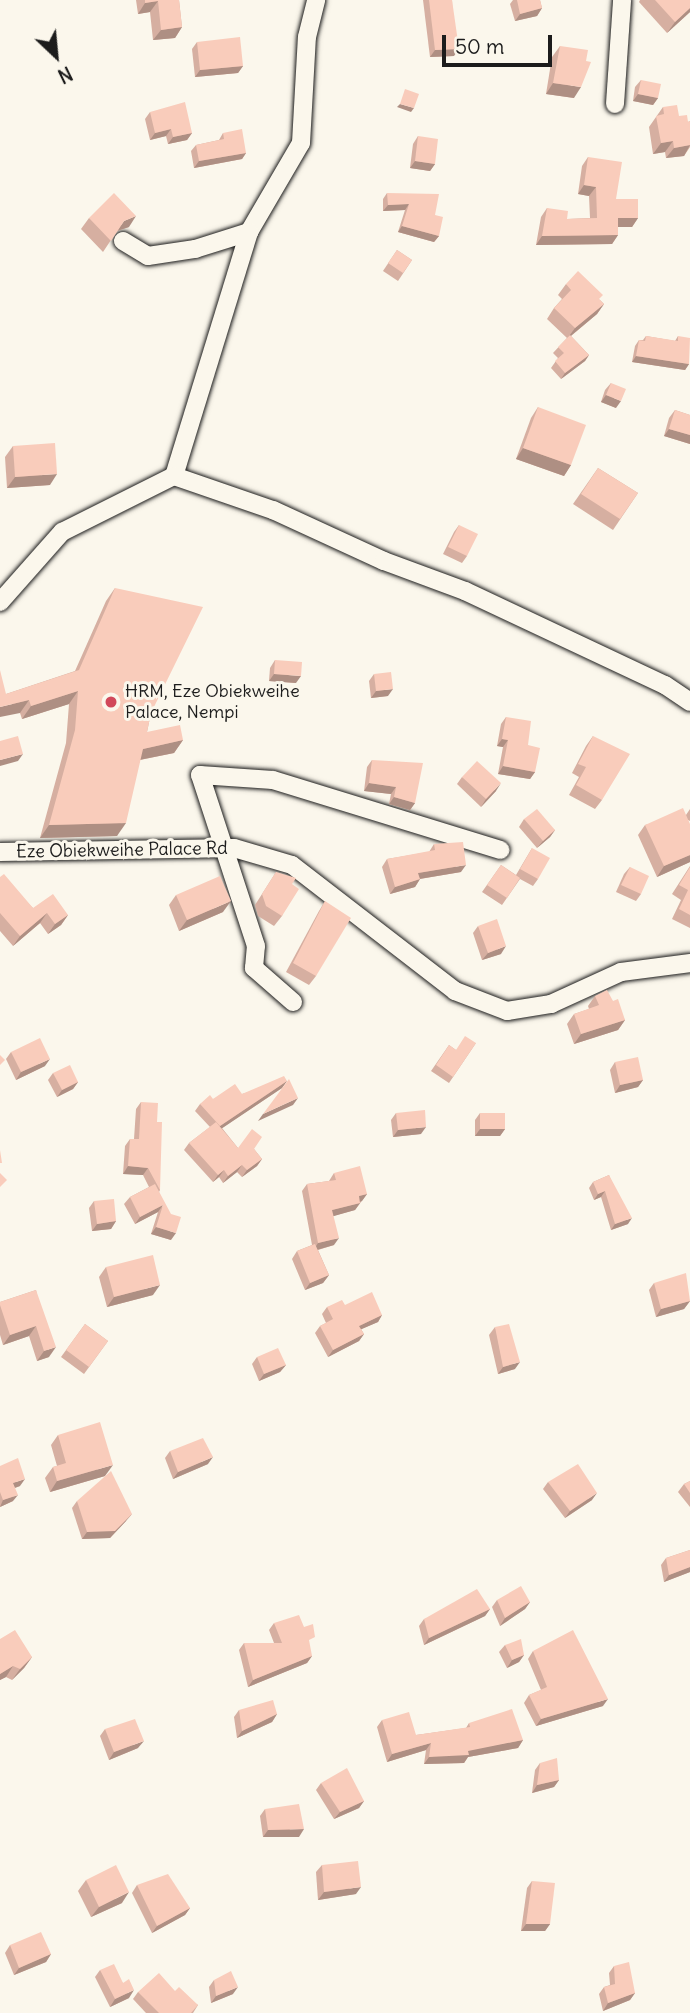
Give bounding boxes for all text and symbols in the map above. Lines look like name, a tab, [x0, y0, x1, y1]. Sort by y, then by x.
north arrow	[21, 21, 91, 91]
scale bar	[445, 21, 555, 65]
text: 50 m	[455, 33, 504, 60]
text: N	[54, 61, 76, 89]
place label: HRM, Eze Obiekweihe Palace, Nempi	[125, 681, 300, 724]
marker: HRM, Eze Obiekweihe Palace, Nempi	[103, 694, 119, 710]
street label: Eze Obiekweihe Palace Rd	[16, 837, 228, 863]

